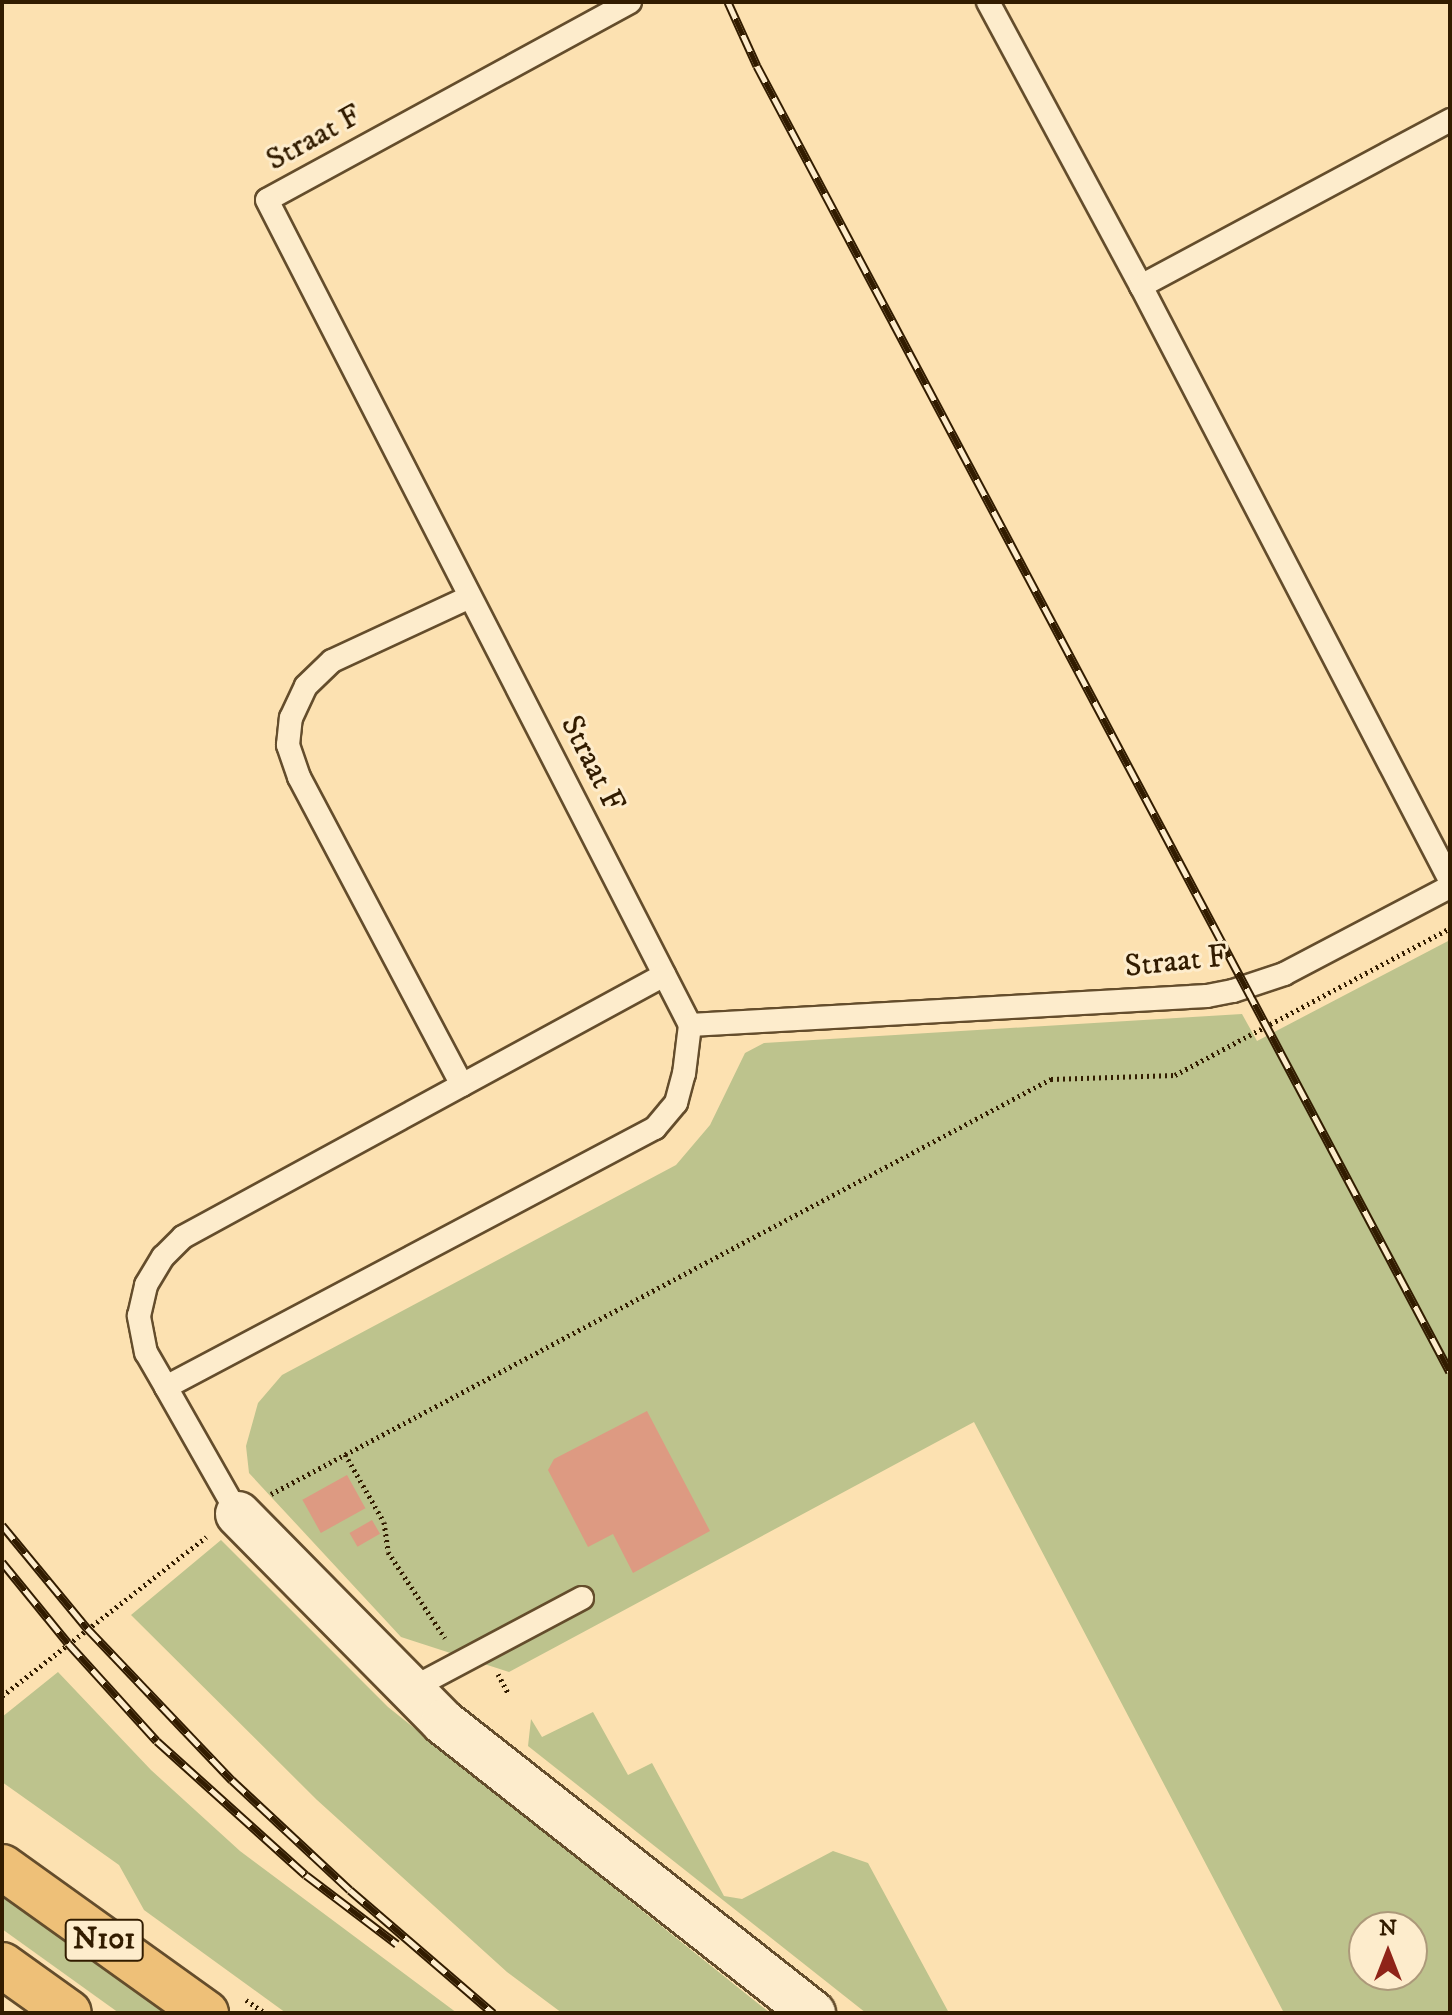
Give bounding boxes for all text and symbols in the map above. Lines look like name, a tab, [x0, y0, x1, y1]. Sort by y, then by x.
street label: Straat F	[260, 96, 368, 180]
street label: Straat F	[552, 709, 632, 819]
street label: Straat F	[1123, 938, 1229, 986]
north arrow	[1348, 1911, 1428, 1991]
road number: N101	[64, 1914, 144, 1966]
text: N	[1379, 1915, 1397, 1942]

